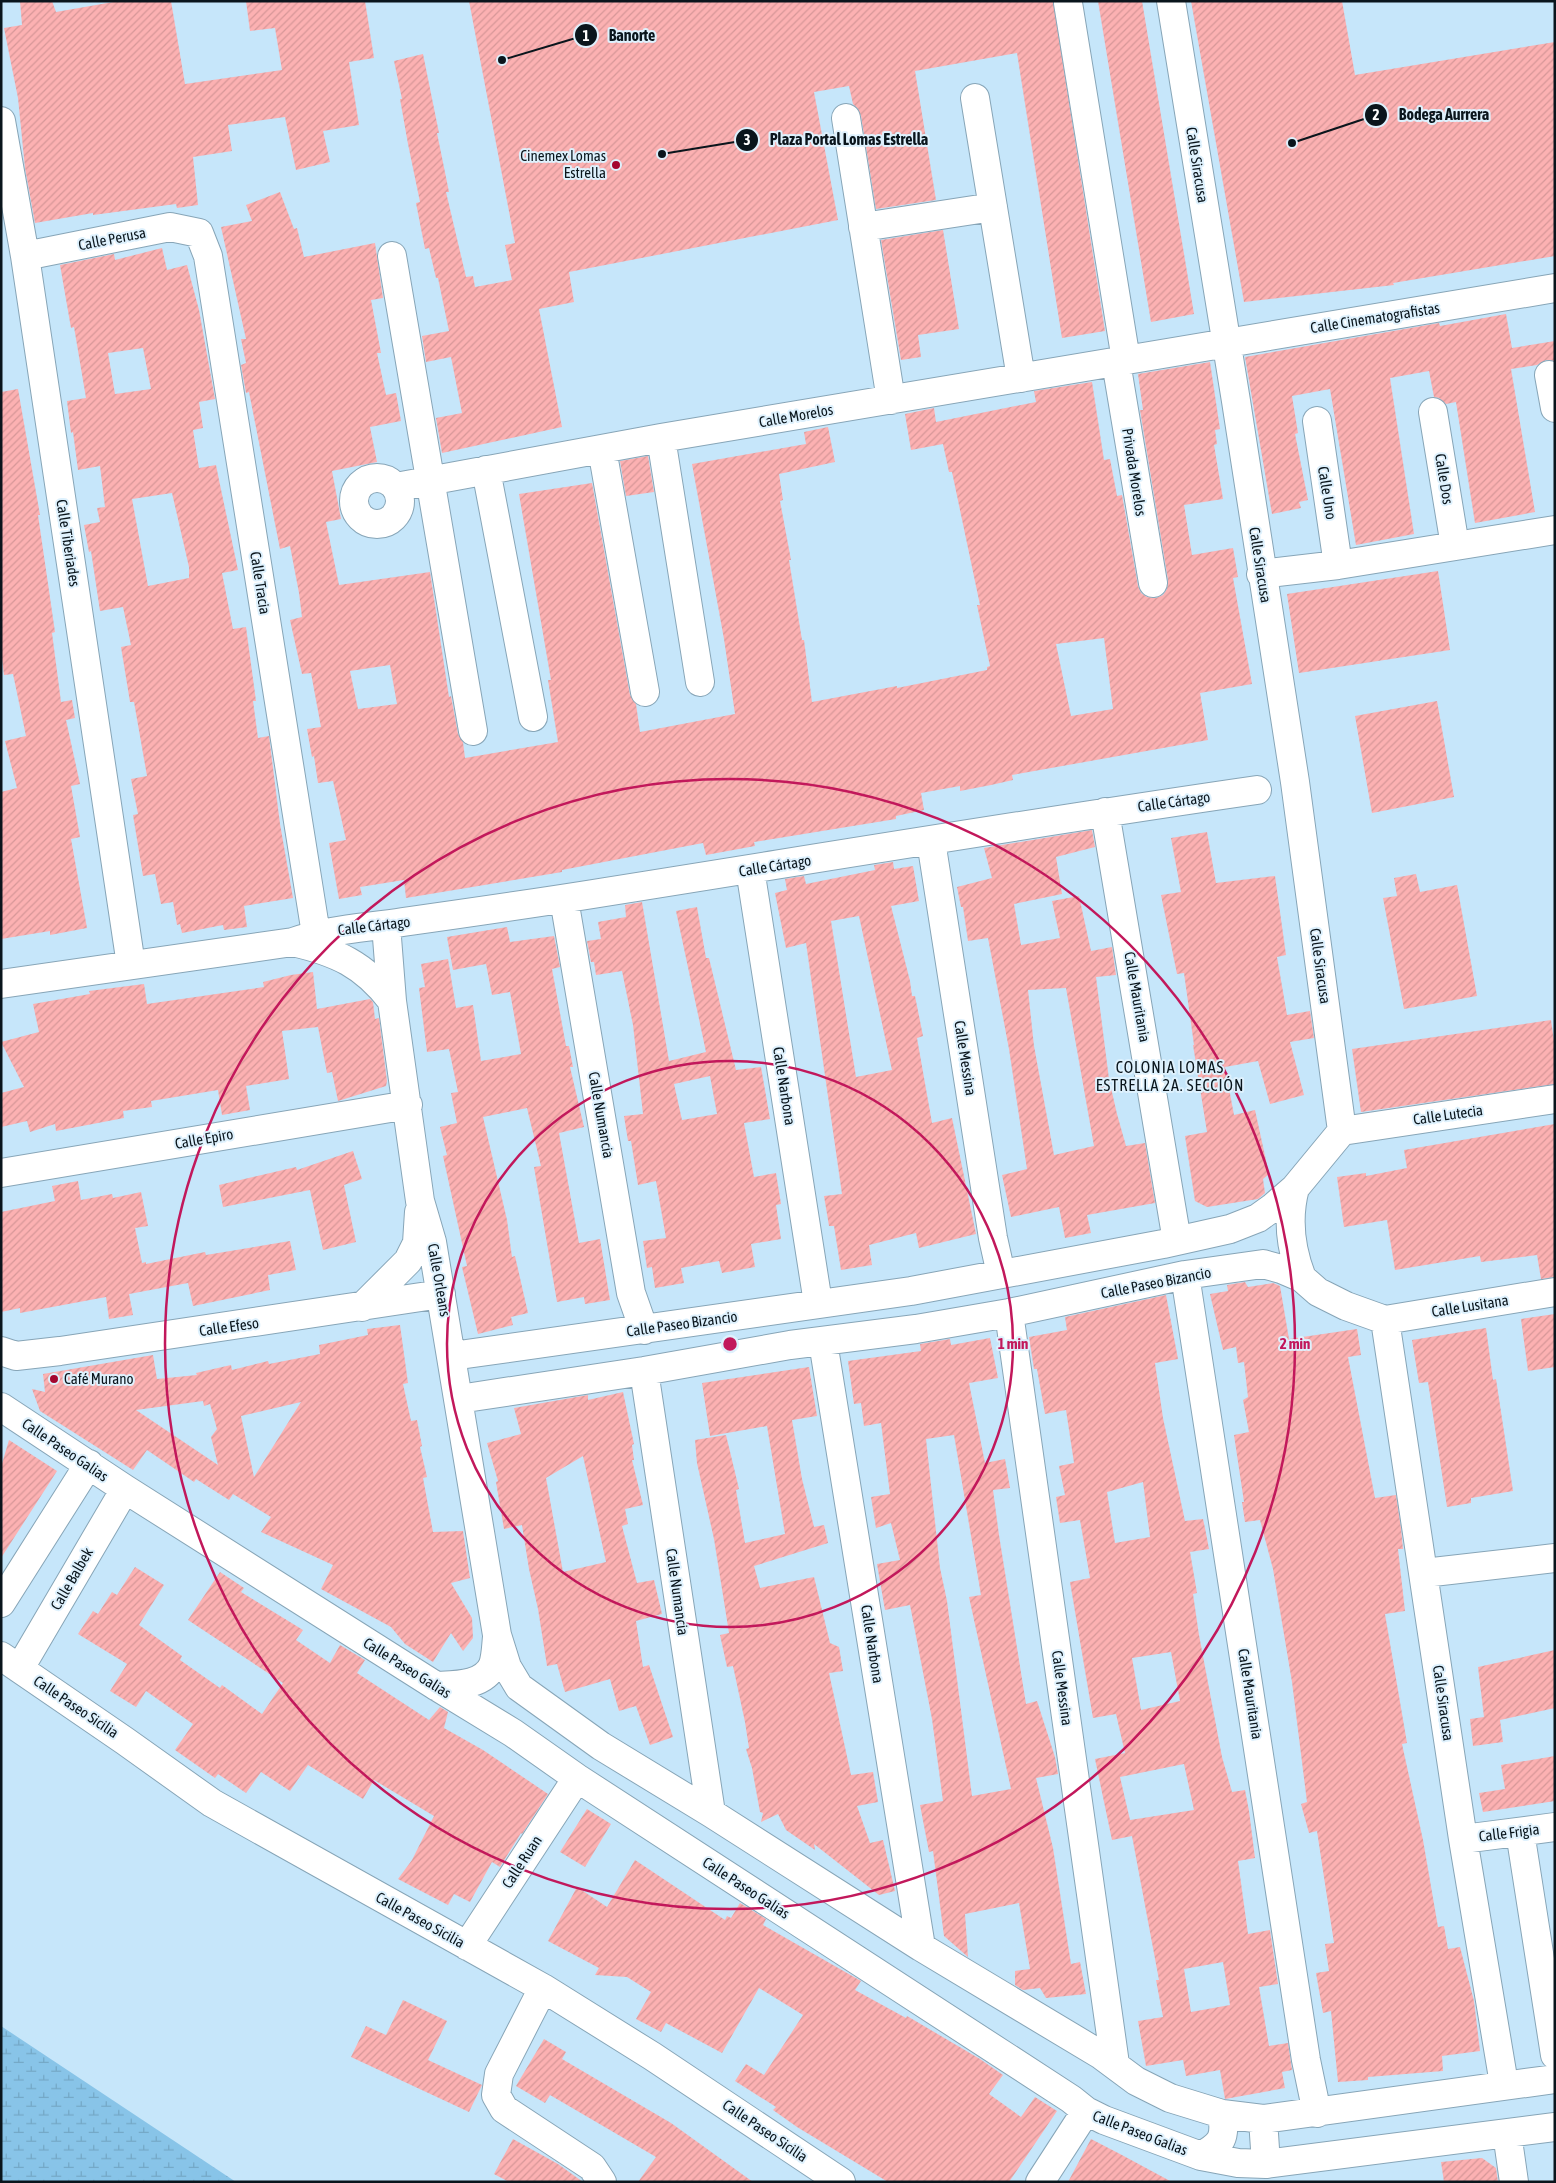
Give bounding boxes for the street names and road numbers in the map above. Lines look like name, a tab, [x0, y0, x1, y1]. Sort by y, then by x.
street label: Calle Siracusa	[1183, 126, 1212, 204]
street label: Calle Perusa	[77, 224, 147, 253]
street label: Calle Cinematografistas	[1309, 299, 1441, 336]
street label: Calle Morelos	[758, 401, 834, 430]
street label: Privada Morelos	[1119, 427, 1150, 517]
street label: Calle Dos	[1432, 452, 1457, 506]
street label: Calle Uno	[1315, 465, 1340, 521]
street label: Calle Tiberiades	[53, 498, 84, 588]
street label: Calle Siracusa	[1246, 526, 1275, 604]
street label: Calle Tracia	[247, 550, 274, 615]
street label: Calle Cártago	[1137, 788, 1211, 815]
street label: Calle Cártago	[738, 851, 812, 880]
street label: Calle Cártago	[337, 913, 411, 938]
street label: Calle Siracusa	[1307, 927, 1334, 1005]
street label: Calle Mauritania	[1121, 950, 1154, 1043]
street label: Calle Messina	[951, 1019, 980, 1097]
street label: Calle Narbona	[770, 1046, 799, 1126]
street label: Calle Numancia	[586, 1070, 617, 1160]
street label: Calle Lutecia	[1412, 1101, 1484, 1128]
street label: Calle Epiro	[173, 1125, 234, 1152]
street label: Calle Orleans	[425, 1242, 454, 1318]
street label: Calle Paseo Bizancio	[1099, 1263, 1212, 1302]
street label: Calle Lusitana	[1430, 1291, 1510, 1320]
street label: Calle Paseo Bizancio	[625, 1307, 738, 1340]
street label: Calle Efeso	[198, 1314, 260, 1339]
street label: Calle Paseo Galias	[19, 1415, 112, 1485]
street label: Calle Balbek	[47, 1544, 96, 1613]
street label: Calle Numancia	[663, 1547, 692, 1636]
street label: Calle Narbona	[858, 1604, 887, 1684]
street label: Calle Paseo Galias	[360, 1634, 454, 1701]
street label: Calle Mauritania	[1235, 1647, 1266, 1740]
street label: Calle Messina	[1049, 1649, 1076, 1727]
street label: Calle Siracusa	[1430, 1664, 1457, 1742]
street label: Calle Paseo Sicilia	[31, 1672, 122, 1741]
street label: Calle Frigia	[1478, 1820, 1540, 1845]
street label: Calle Ruan	[498, 1832, 545, 1891]
street label: Calle Paseo Galias	[700, 1853, 793, 1922]
street label: Calle Paseo Sicilia	[373, 1888, 468, 1951]
street label: Calle Paseo Sicilia	[720, 2096, 811, 2165]
street label: Calle Paseo Galias	[1090, 2107, 1190, 2158]

